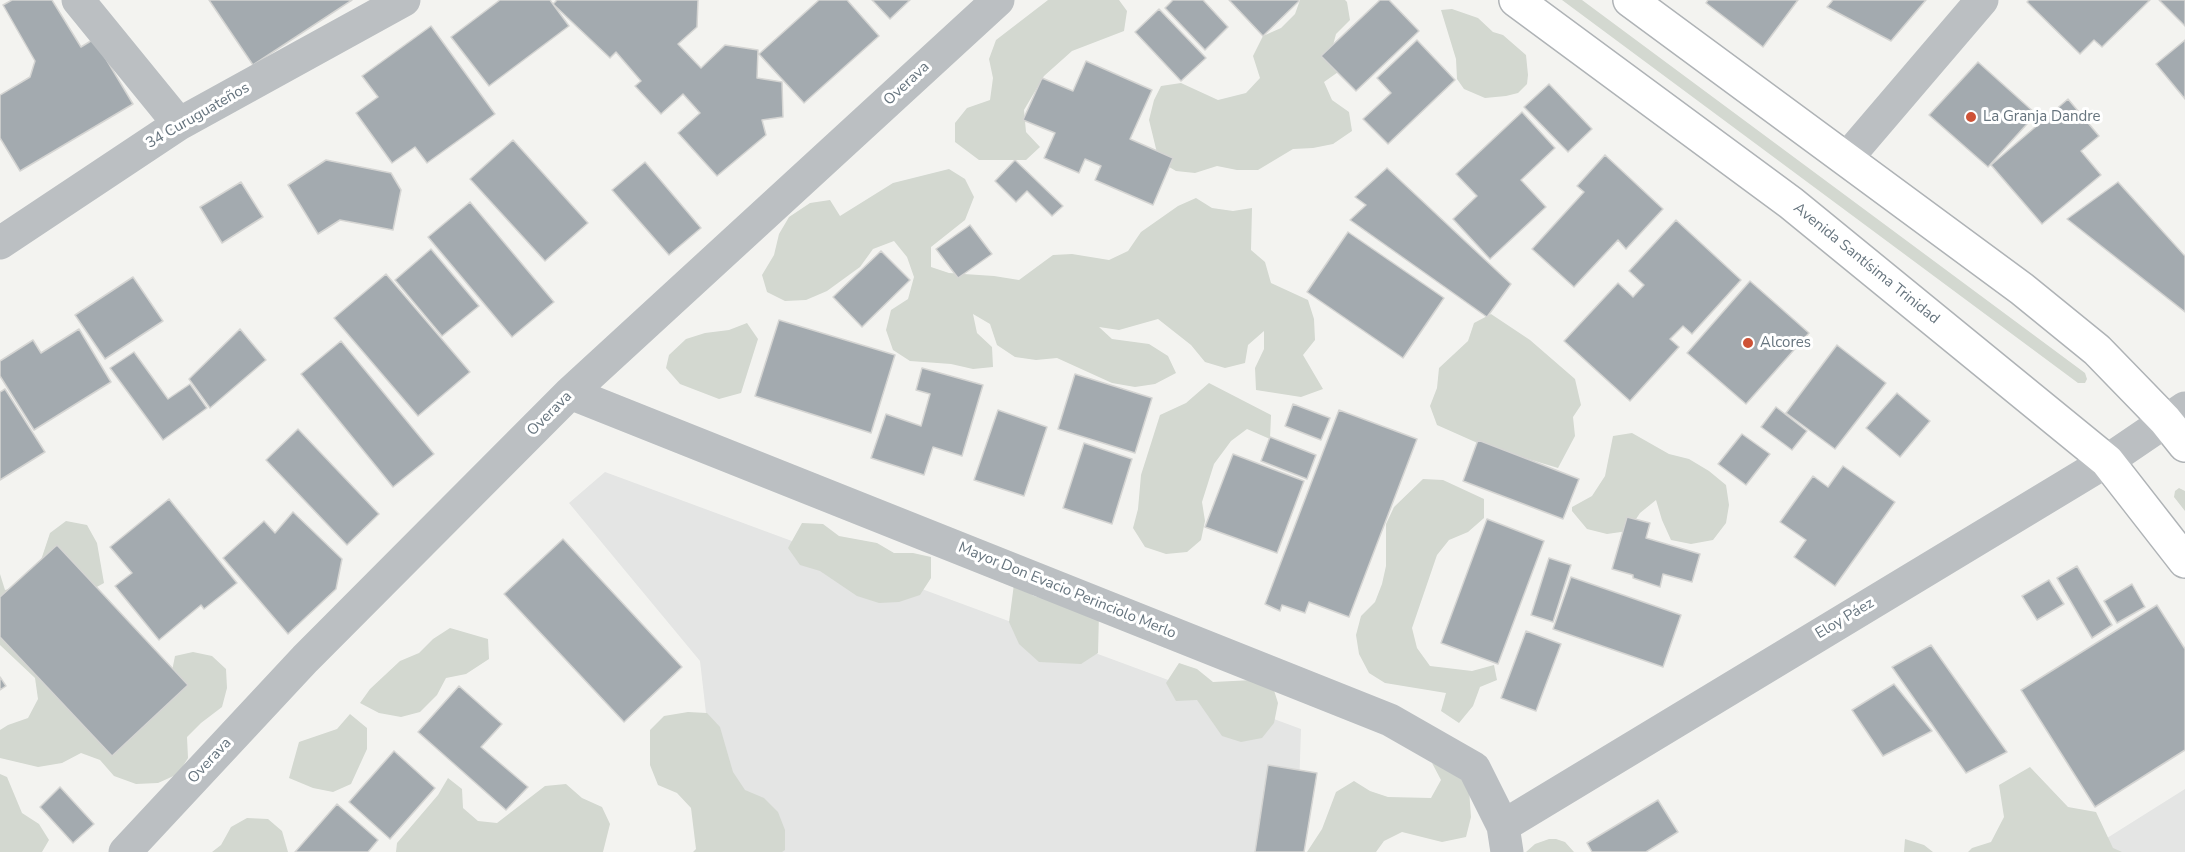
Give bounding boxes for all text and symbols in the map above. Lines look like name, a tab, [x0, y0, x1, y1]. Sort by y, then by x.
street label: Overava	[880, 58, 934, 110]
street label: 34 Curuguateños	[143, 79, 253, 153]
place label: La Granja Dandre	[1983, 108, 2101, 126]
marker: La Granja Dandre	[1964, 110, 1978, 124]
street label: Avenida Santísima Trinidad	[1789, 200, 1943, 328]
place label: Alcores	[1760, 334, 1811, 352]
marker: Alcores	[1741, 336, 1755, 350]
street label: Overava	[524, 388, 576, 440]
street label: Mayor Don Evacio Perinciolo Merlo	[956, 539, 1178, 643]
street label: Eloy Páez	[1813, 595, 1877, 643]
street label: Overava	[184, 734, 236, 788]

